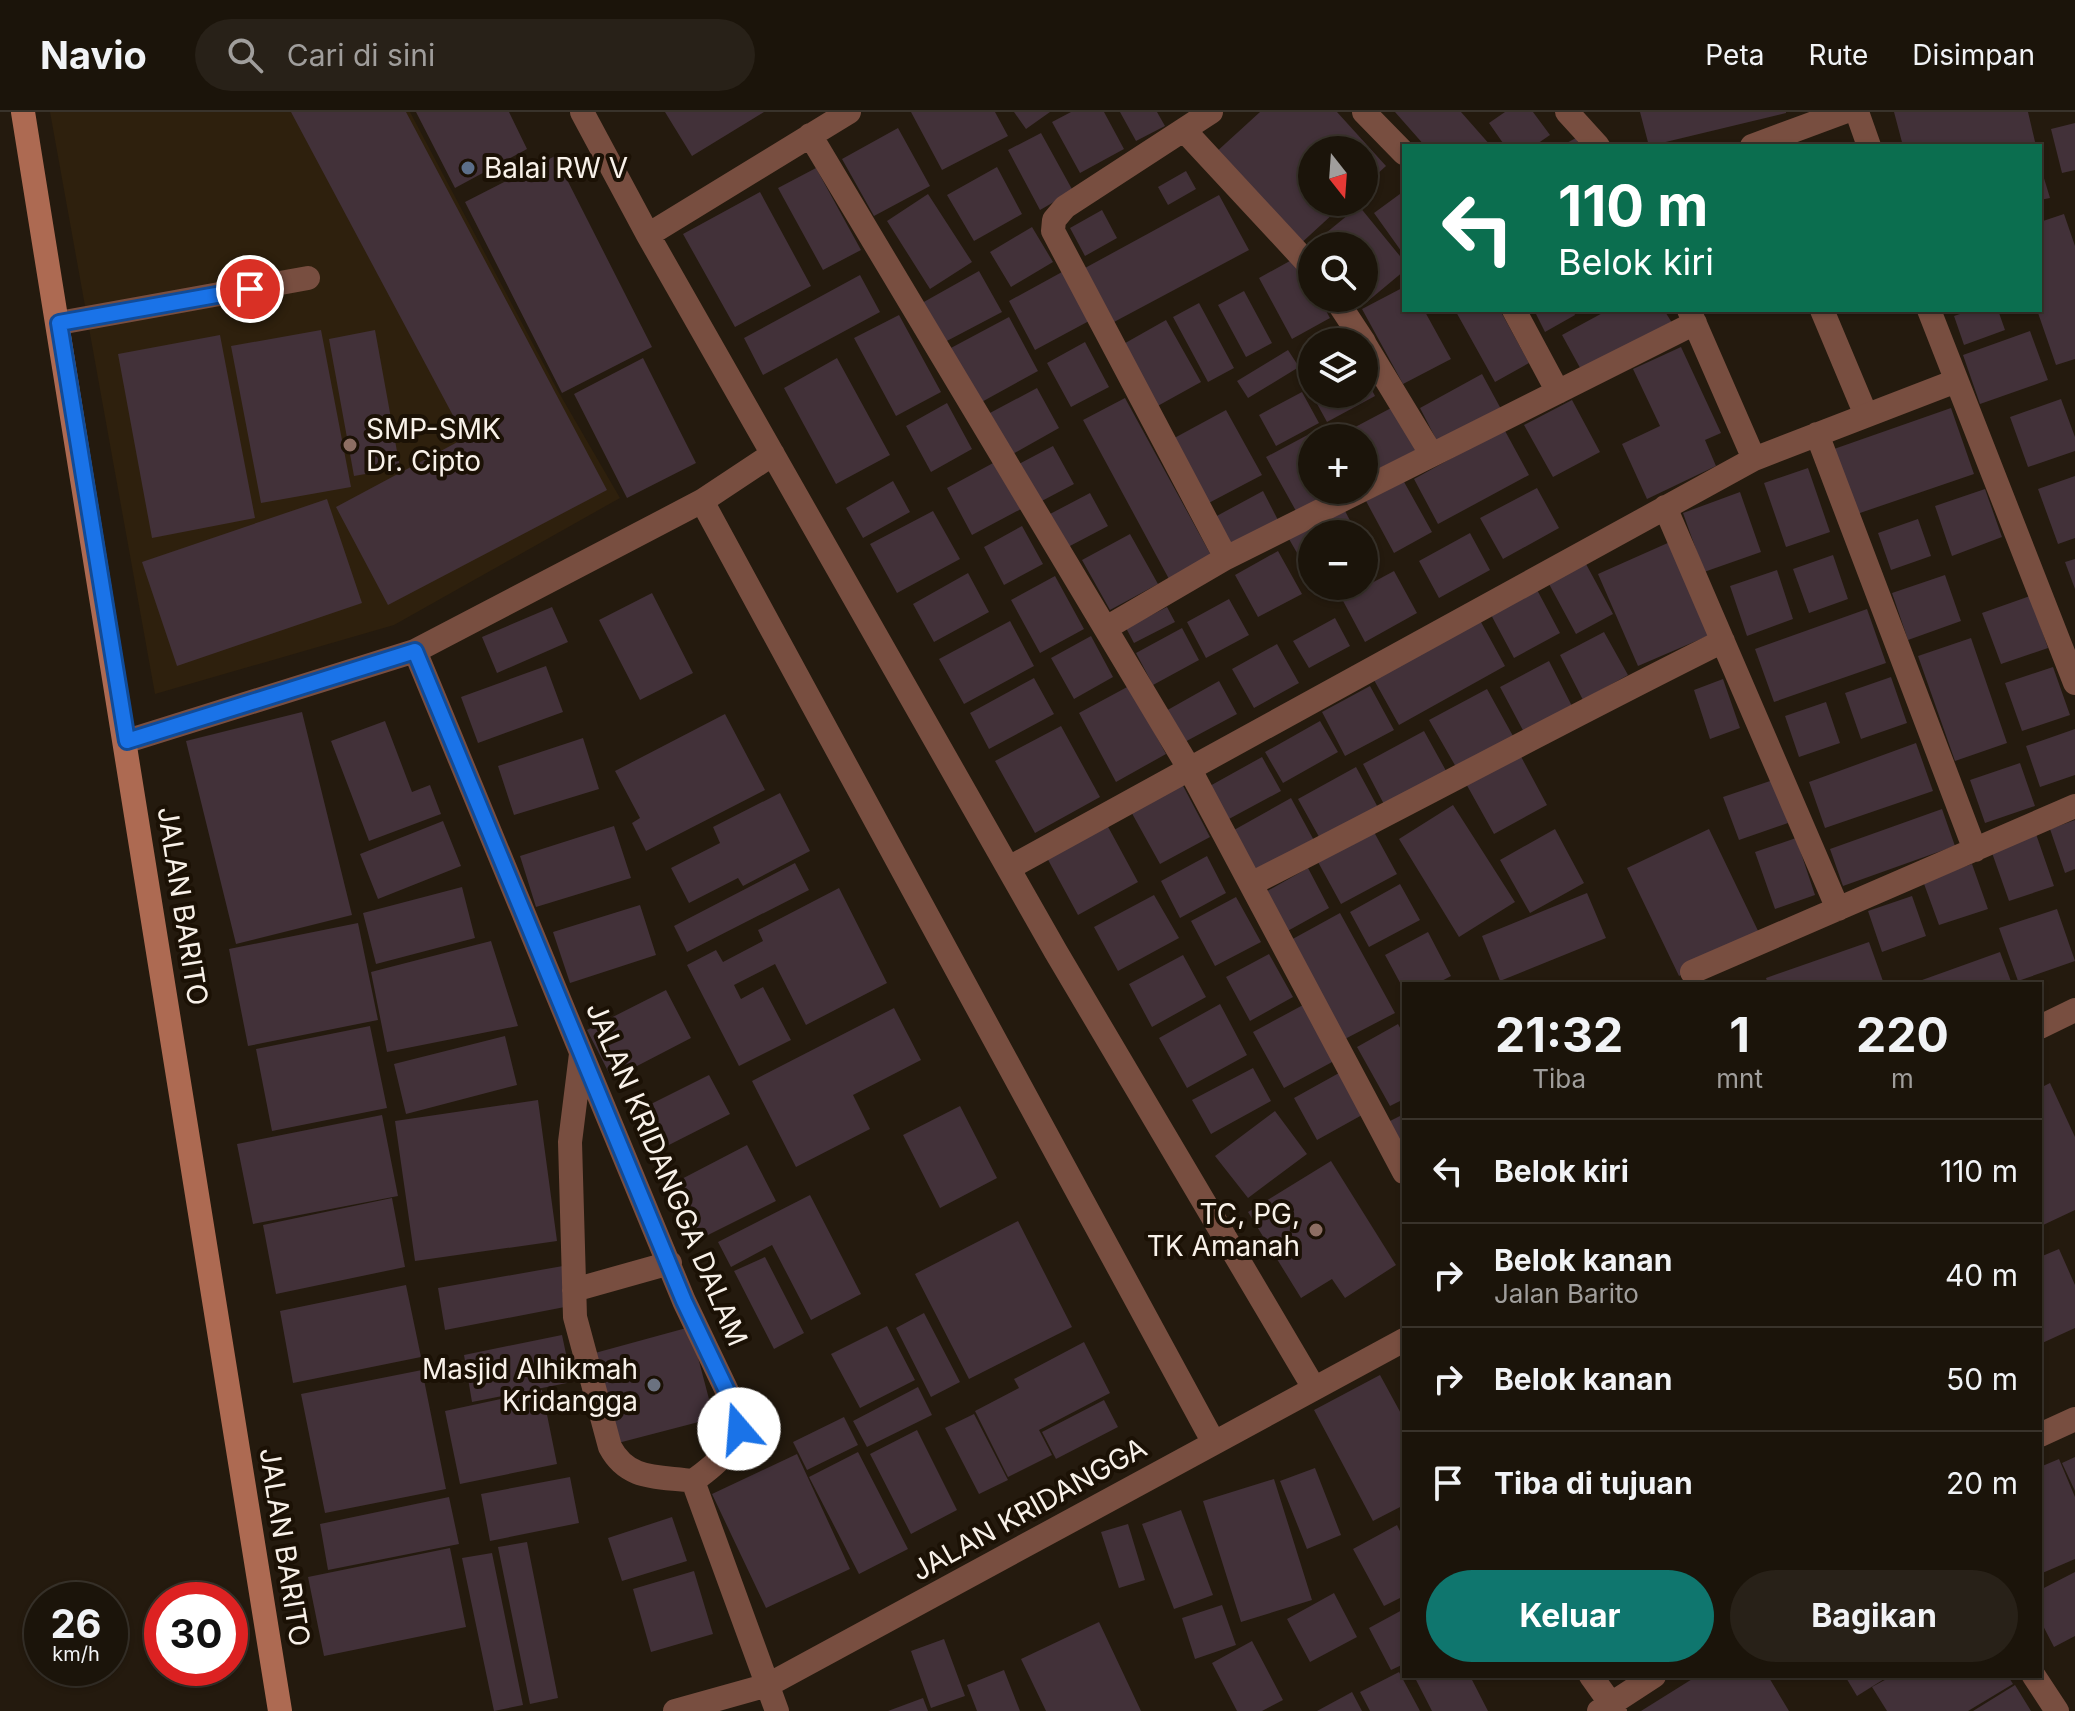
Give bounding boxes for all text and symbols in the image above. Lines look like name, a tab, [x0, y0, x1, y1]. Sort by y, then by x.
search box	[195, 19, 755, 91]
text: Navio	[40, 32, 147, 78]
icon: search	[223, 33, 267, 77]
text: Cari di sini	[287, 37, 435, 73]
text: Peta	[1705, 38, 1764, 72]
text: Rute	[1808, 38, 1868, 72]
text: Disimpan	[1912, 38, 2035, 72]
north arrow	[1298, 136, 1378, 216]
map controls	[1298, 136, 1378, 600]
place label: Balai RW V	[484, 151, 628, 185]
marker: Balai RW V	[459, 159, 477, 177]
text: 110 m	[1558, 172, 1708, 240]
icon: left	[1426, 176, 1530, 280]
button: search	[1298, 232, 1378, 312]
text: Belok kiri	[1558, 240, 1714, 284]
pin	[216, 255, 284, 323]
icon: arrive	[228, 267, 272, 311]
button: layers	[1298, 328, 1378, 408]
place label: SMP-SMK Dr. Cipto	[366, 412, 501, 478]
button: +	[1298, 424, 1378, 504]
marker: SMP-SMK Dr. Cipto	[341, 436, 359, 454]
button: −	[1298, 520, 1378, 600]
street label: JALAN BARITO	[151, 804, 215, 1008]
street label: JALAN KRIDANGGA DALAM	[579, 997, 755, 1351]
text: 21:32	[1495, 1005, 1623, 1064]
text: 1	[1729, 1005, 1750, 1064]
text: 220	[1856, 1005, 1949, 1064]
text: Tiba	[1532, 1063, 1586, 1094]
text: mnt	[1716, 1063, 1763, 1094]
text: m	[1891, 1063, 1914, 1094]
icon: left	[1426, 1149, 1470, 1193]
text: Belok kiri	[1494, 1153, 1629, 1189]
text: 110 m	[1940, 1153, 2018, 1189]
place label: TC, PG, TK Amanah	[1147, 1197, 1300, 1263]
marker: TC, PG, TK Amanah	[1307, 1221, 1325, 1239]
text: Belok kanan	[1494, 1242, 1672, 1278]
icon: right	[1426, 1253, 1470, 1297]
text: 40 m	[1945, 1257, 2018, 1293]
text: Jalan Barito	[1494, 1278, 1639, 1309]
place label: Masjid Alhikmah Kridangga	[422, 1352, 638, 1418]
icon: right	[1426, 1357, 1470, 1401]
text: Belok kanan	[1494, 1361, 1672, 1397]
text: 50 m	[1946, 1361, 2018, 1397]
marker: Masjid Alhikmah Kridangga	[645, 1376, 663, 1394]
position arrow	[697, 1387, 781, 1471]
street label: JALAN KRIDANGGA	[906, 1430, 1152, 1588]
street label: JALAN BARITO	[253, 1445, 317, 1649]
icon: arrive	[1426, 1461, 1470, 1505]
text: Tiba di tujuan	[1494, 1465, 1693, 1501]
text: 20 m	[1946, 1465, 2018, 1501]
button: Keluar	[1426, 1570, 1714, 1662]
button: Bagikan	[1730, 1570, 2018, 1662]
speed limit sign: 30	[144, 1582, 248, 1686]
text: 26	[50, 1599, 102, 1648]
text: km/h	[52, 1642, 100, 1666]

